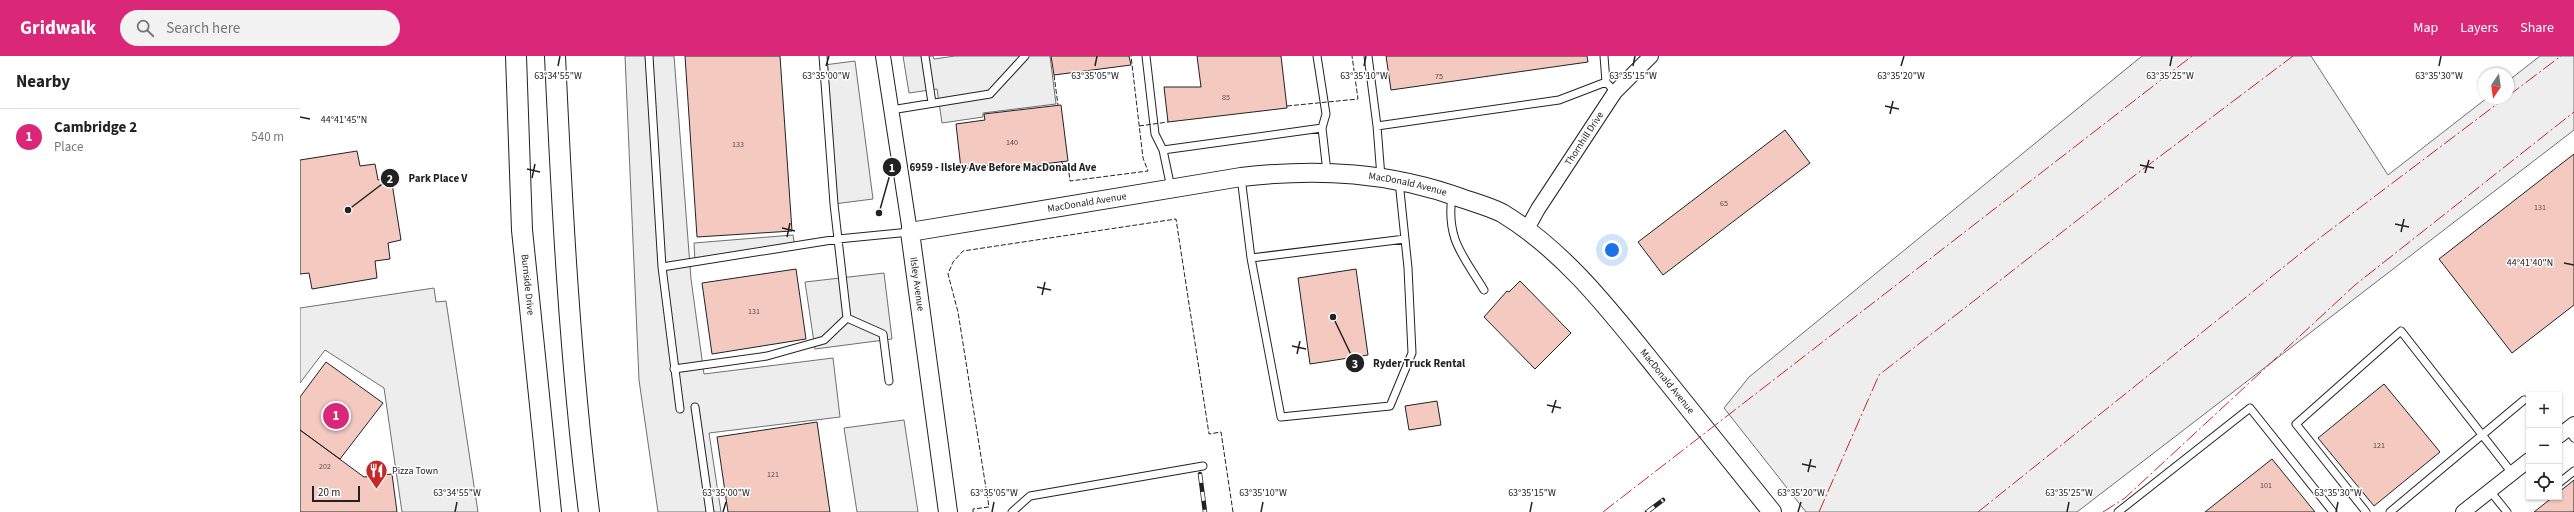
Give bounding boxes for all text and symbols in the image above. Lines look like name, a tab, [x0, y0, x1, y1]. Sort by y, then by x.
search box	[120, 10, 400, 46]
text: Gridwalk	[20, 15, 96, 42]
icon: search	[134, 17, 156, 39]
text: Search here	[166, 18, 240, 39]
text: Map	[2413, 18, 2438, 38]
text: Layers	[2460, 18, 2498, 38]
text: Share	[2520, 18, 2554, 38]
north arrow	[2478, 68, 2514, 104]
text: 63°34'55"W	[534, 69, 582, 83]
text: 63°35'00"W	[802, 69, 850, 83]
text: 63°35'05"W	[1071, 69, 1119, 83]
text: 63°35'10"W	[1340, 69, 1388, 83]
text: 63°35'15"W	[1609, 69, 1657, 83]
text: 63°35'20"W	[1877, 69, 1925, 83]
text: 63°35'25"W	[2146, 69, 2194, 83]
text: 63°35'30"W	[2415, 69, 2463, 83]
text: Nearby	[16, 70, 70, 94]
house number: 75	[1435, 71, 1443, 82]
house number: 85	[1222, 92, 1230, 103]
street label: Thornhill Drive	[1561, 109, 1607, 168]
text: 44°41'45"N	[321, 113, 367, 127]
text: Cambridge 2	[54, 117, 137, 138]
text: 1	[26, 128, 32, 146]
text: 540 m	[251, 128, 284, 146]
house number: 140	[1006, 137, 1018, 148]
text: Place	[54, 138, 83, 156]
house number: 133	[732, 139, 744, 150]
callout: 6959 - Ilsley Ave Before MacDonald Ave	[882, 156, 1104, 179]
text: 1	[889, 160, 895, 177]
text: 6959 - Ilsley Ave Before MacDonald Ave	[910, 160, 1097, 175]
callout: Park Place V	[380, 167, 475, 190]
street label: MacDonald Avenue	[1368, 169, 1449, 200]
text: 2	[387, 171, 393, 188]
text: Park Place V	[409, 171, 468, 186]
street label: MacDonald Avenue	[1046, 189, 1128, 216]
house number: 65	[1720, 198, 1728, 209]
house number: 131	[2534, 202, 2546, 213]
your location	[1602, 240, 1622, 260]
street label: Burnside Drive	[518, 253, 538, 316]
street label: Ilsley Avenue	[906, 256, 928, 312]
text: 44°41'40"N	[2507, 256, 2553, 270]
house number: 131	[748, 306, 760, 317]
street label: MacDonald Avenue	[1637, 346, 1698, 417]
callout: Ryder Truck Rental	[1345, 352, 1473, 375]
text: 3	[1352, 356, 1358, 373]
text: Ryder Truck Rental	[1373, 356, 1466, 371]
map controls	[2526, 392, 2562, 500]
button: +	[2526, 392, 2562, 428]
pin: 1	[323, 401, 349, 431]
button: −	[2526, 428, 2562, 464]
house number: 121	[2373, 440, 2385, 451]
restaurant icon: Pizza Town	[363, 458, 389, 491]
house number: 202	[319, 461, 331, 472]
place label: Pizza Town	[392, 464, 438, 478]
button: locate	[2526, 464, 2562, 500]
house number: 121	[767, 469, 779, 480]
house number: 101	[2260, 480, 2272, 491]
scale bar	[312, 484, 360, 503]
text: 20 m	[318, 485, 340, 500]
text: 63°34'55"W	[433, 486, 481, 500]
text: 63°35'00"W	[702, 486, 750, 500]
text: 63°35'05"W	[970, 486, 1018, 500]
text: 63°35'10"W	[1239, 486, 1287, 500]
text: 63°35'15"W	[1508, 486, 1556, 500]
text: 63°35'20"W	[1777, 486, 1825, 500]
text: 63°35'25"W	[2045, 486, 2093, 500]
text: 63°35'30"W	[2314, 486, 2362, 500]

